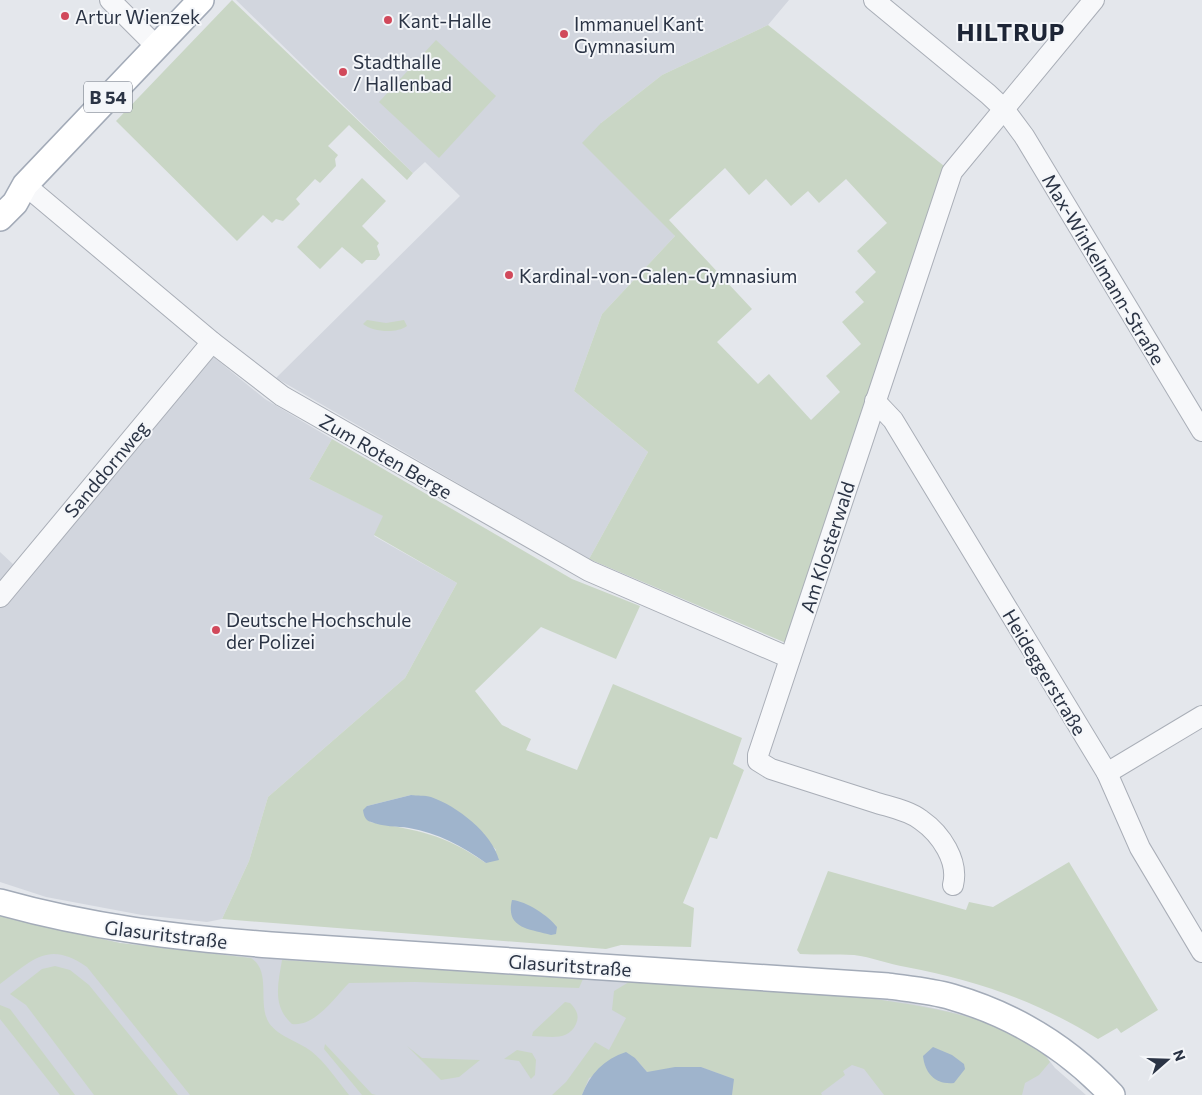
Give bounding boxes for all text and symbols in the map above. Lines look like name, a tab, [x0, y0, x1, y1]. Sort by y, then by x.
place label: Artur Wienzek	[75, 5, 200, 28]
place label: Kant-Halle	[398, 9, 491, 32]
marker: Artur Wienzek	[59, 10, 71, 22]
place label: Immanuel Kant Gymnasium	[574, 12, 704, 57]
marker: Kant-Halle	[382, 14, 394, 26]
district label: HILTRUP	[957, 17, 1065, 46]
marker: Immanuel Kant Gymnasium	[558, 28, 570, 40]
place label: Stadthalle / Hallenbad	[353, 50, 452, 95]
marker: Stadthalle / Hallenbad	[337, 66, 349, 78]
road number: B 54	[84, 81, 132, 112]
street label: Max-Winkelmann-Straße	[1038, 169, 1170, 369]
place label: Kardinal-von-Galen-Gymnasium	[519, 264, 797, 287]
marker: Kardinal-von-Galen-Gymnasium	[503, 269, 515, 281]
street label: Zum Roten Berge	[316, 409, 456, 503]
street label: Sanddornweg	[59, 416, 153, 522]
street label: Am Klosterwald	[795, 478, 859, 616]
street label: Heideggerstraße	[998, 605, 1092, 739]
place label: Deutsche Hochschule der Polizei	[226, 608, 411, 653]
marker: Deutsche Hochschule der Polizei	[210, 624, 222, 636]
street label: Glasuritstraße	[103, 915, 229, 953]
street label: Glasuritstraße	[508, 949, 632, 981]
north arrow	[1142, 1035, 1192, 1085]
text: N	[1170, 1048, 1189, 1063]

